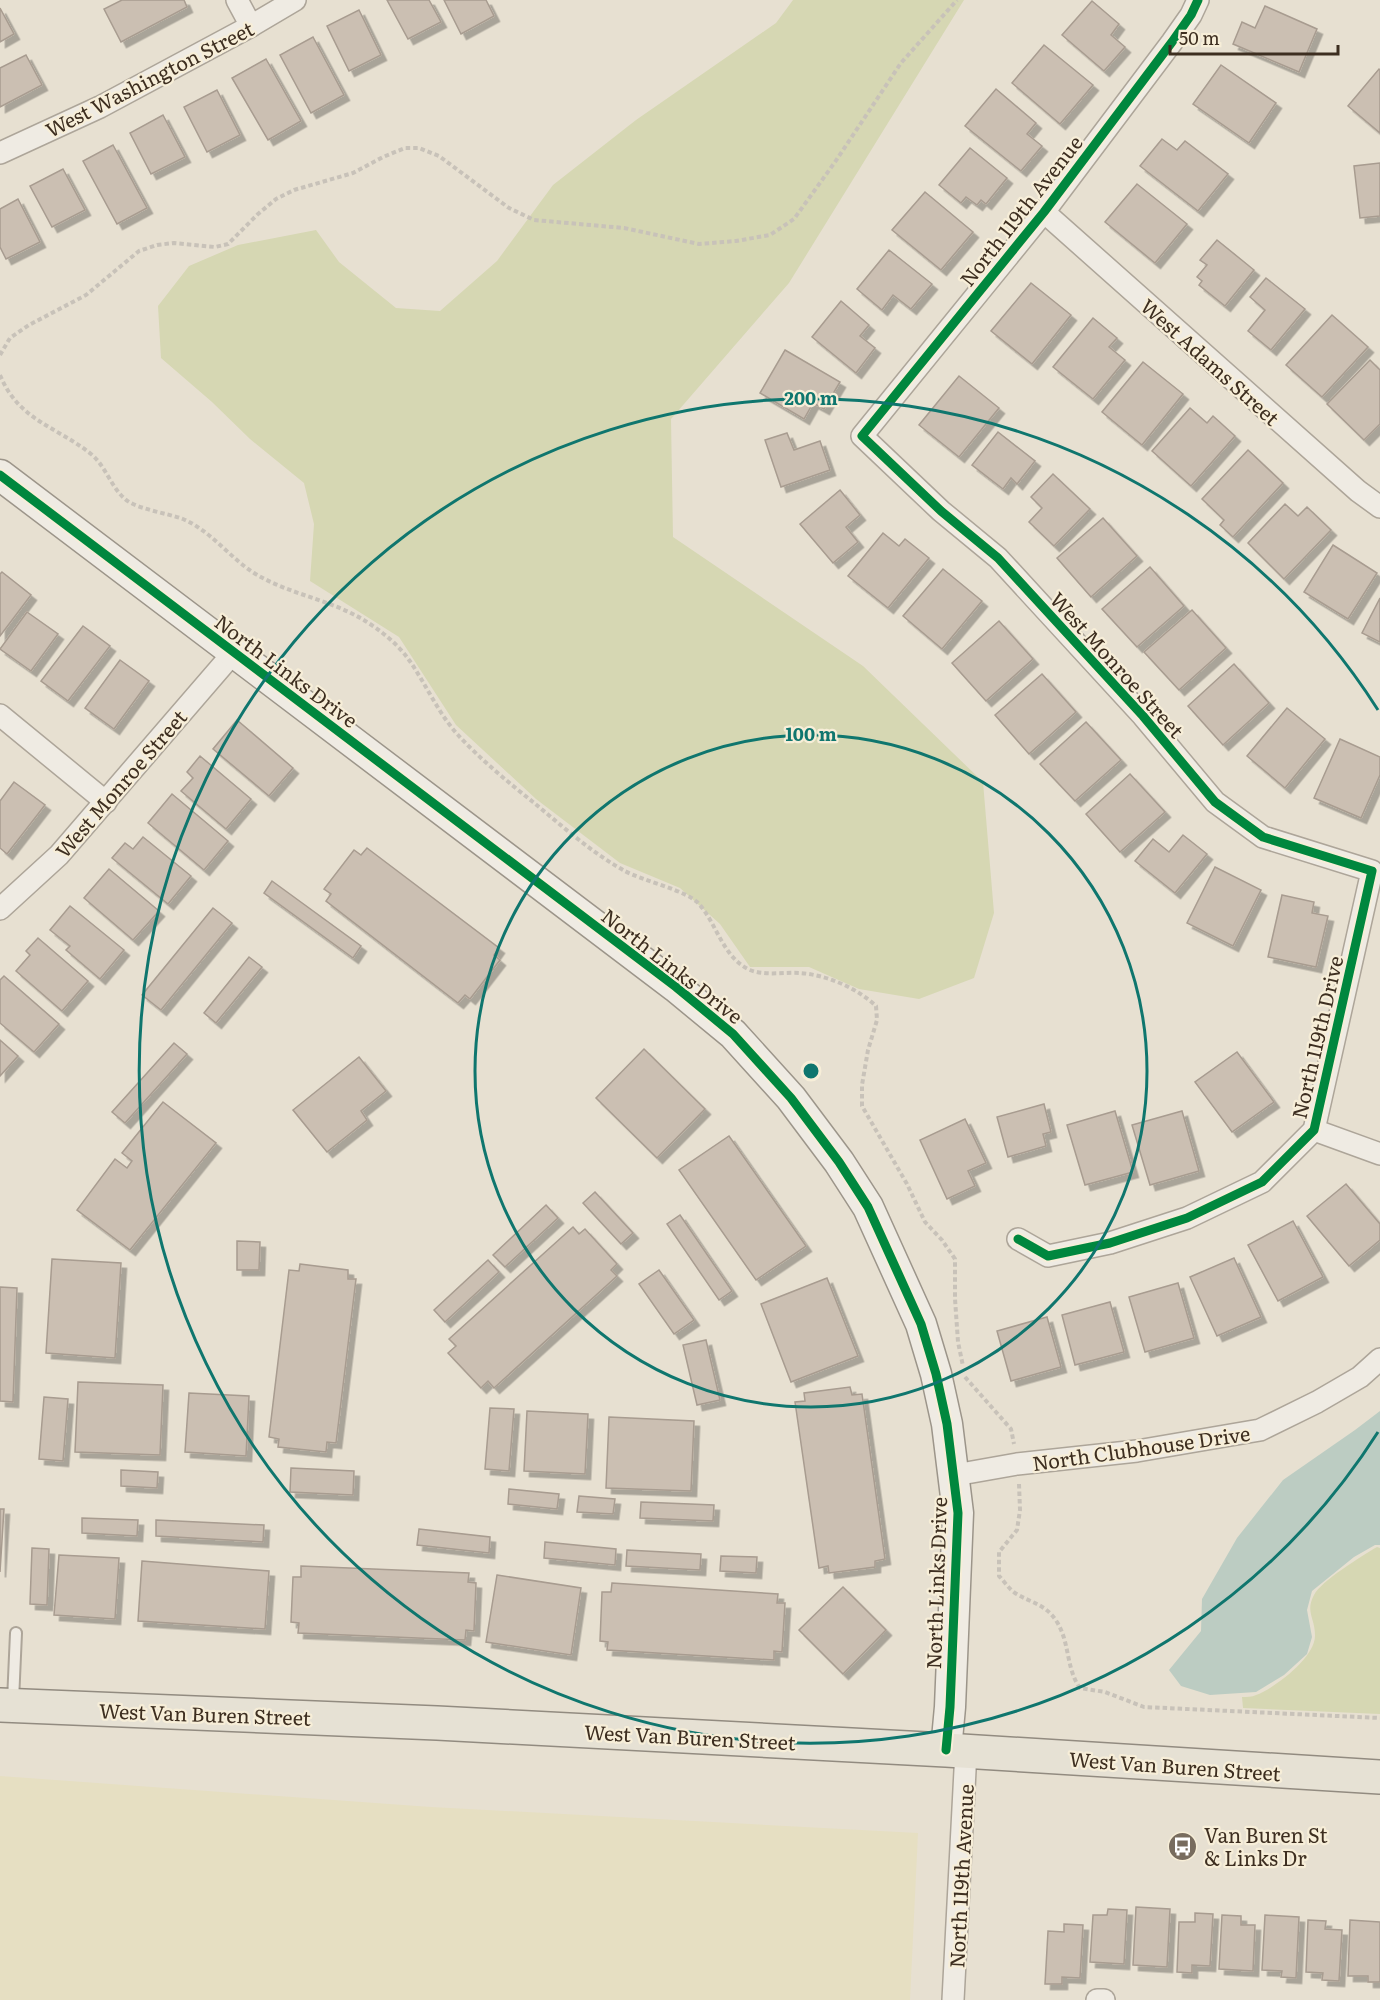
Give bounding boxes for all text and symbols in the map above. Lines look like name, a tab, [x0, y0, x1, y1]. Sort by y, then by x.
street label: West Washington Street	[40, 12, 258, 144]
scale bar	[1170, 18, 1338, 56]
text: 50 m	[1179, 24, 1220, 51]
street label: North 119th Avenue	[951, 128, 1089, 292]
street label: West Adams Street	[1135, 290, 1287, 432]
text: 200 m	[784, 384, 838, 411]
street label: West Monroe Street	[1044, 584, 1192, 744]
street label: North Links Drive	[209, 606, 365, 734]
street label: West Monroe Street	[47, 702, 193, 864]
text: 100 m	[785, 720, 837, 747]
street label: North Links Drive	[596, 900, 750, 1030]
street label: North 119th Drive	[1283, 952, 1349, 1122]
centre of rings	[801, 1061, 821, 1081]
street label: North Clubhouse Drive	[1030, 1417, 1252, 1477]
street label: North Links Drive	[917, 1496, 953, 1670]
street label: West Van Buren Street	[99, 1694, 311, 1732]
street label: West Van Buren Street	[583, 1715, 797, 1757]
street label: West Van Buren Street	[1068, 1743, 1282, 1787]
street label: North 119th Avenue	[940, 1783, 980, 1969]
place label: Van Buren St & Links Dr	[1204, 1819, 1328, 1872]
bus stop icon: Van Buren St & Links Dr	[1167, 1830, 1199, 1862]

